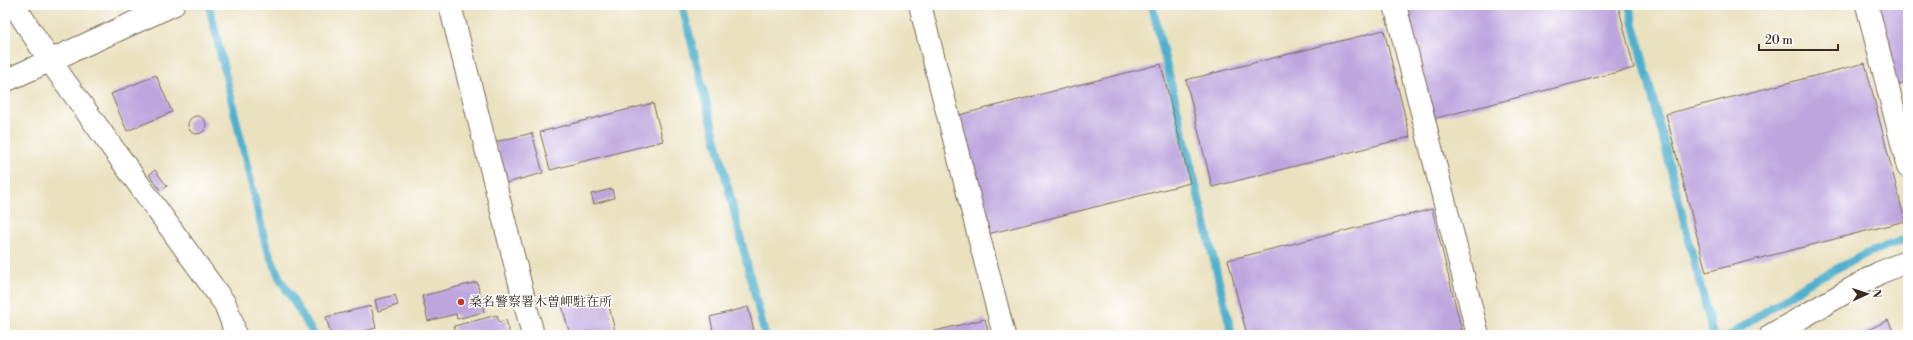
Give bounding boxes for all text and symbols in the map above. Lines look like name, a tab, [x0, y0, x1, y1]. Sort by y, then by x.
scale bar	[1759, 26, 1838, 52]
text: 20 m	[1765, 33, 1793, 48]
north arrow	[1847, 274, 1887, 314]
text: N	[1869, 289, 1883, 299]
place label: 桑名警察署木曽岬駐在所	[469, 294, 612, 310]
marker: 桑名警察署木曽岬駐在所	[456, 297, 466, 307]

